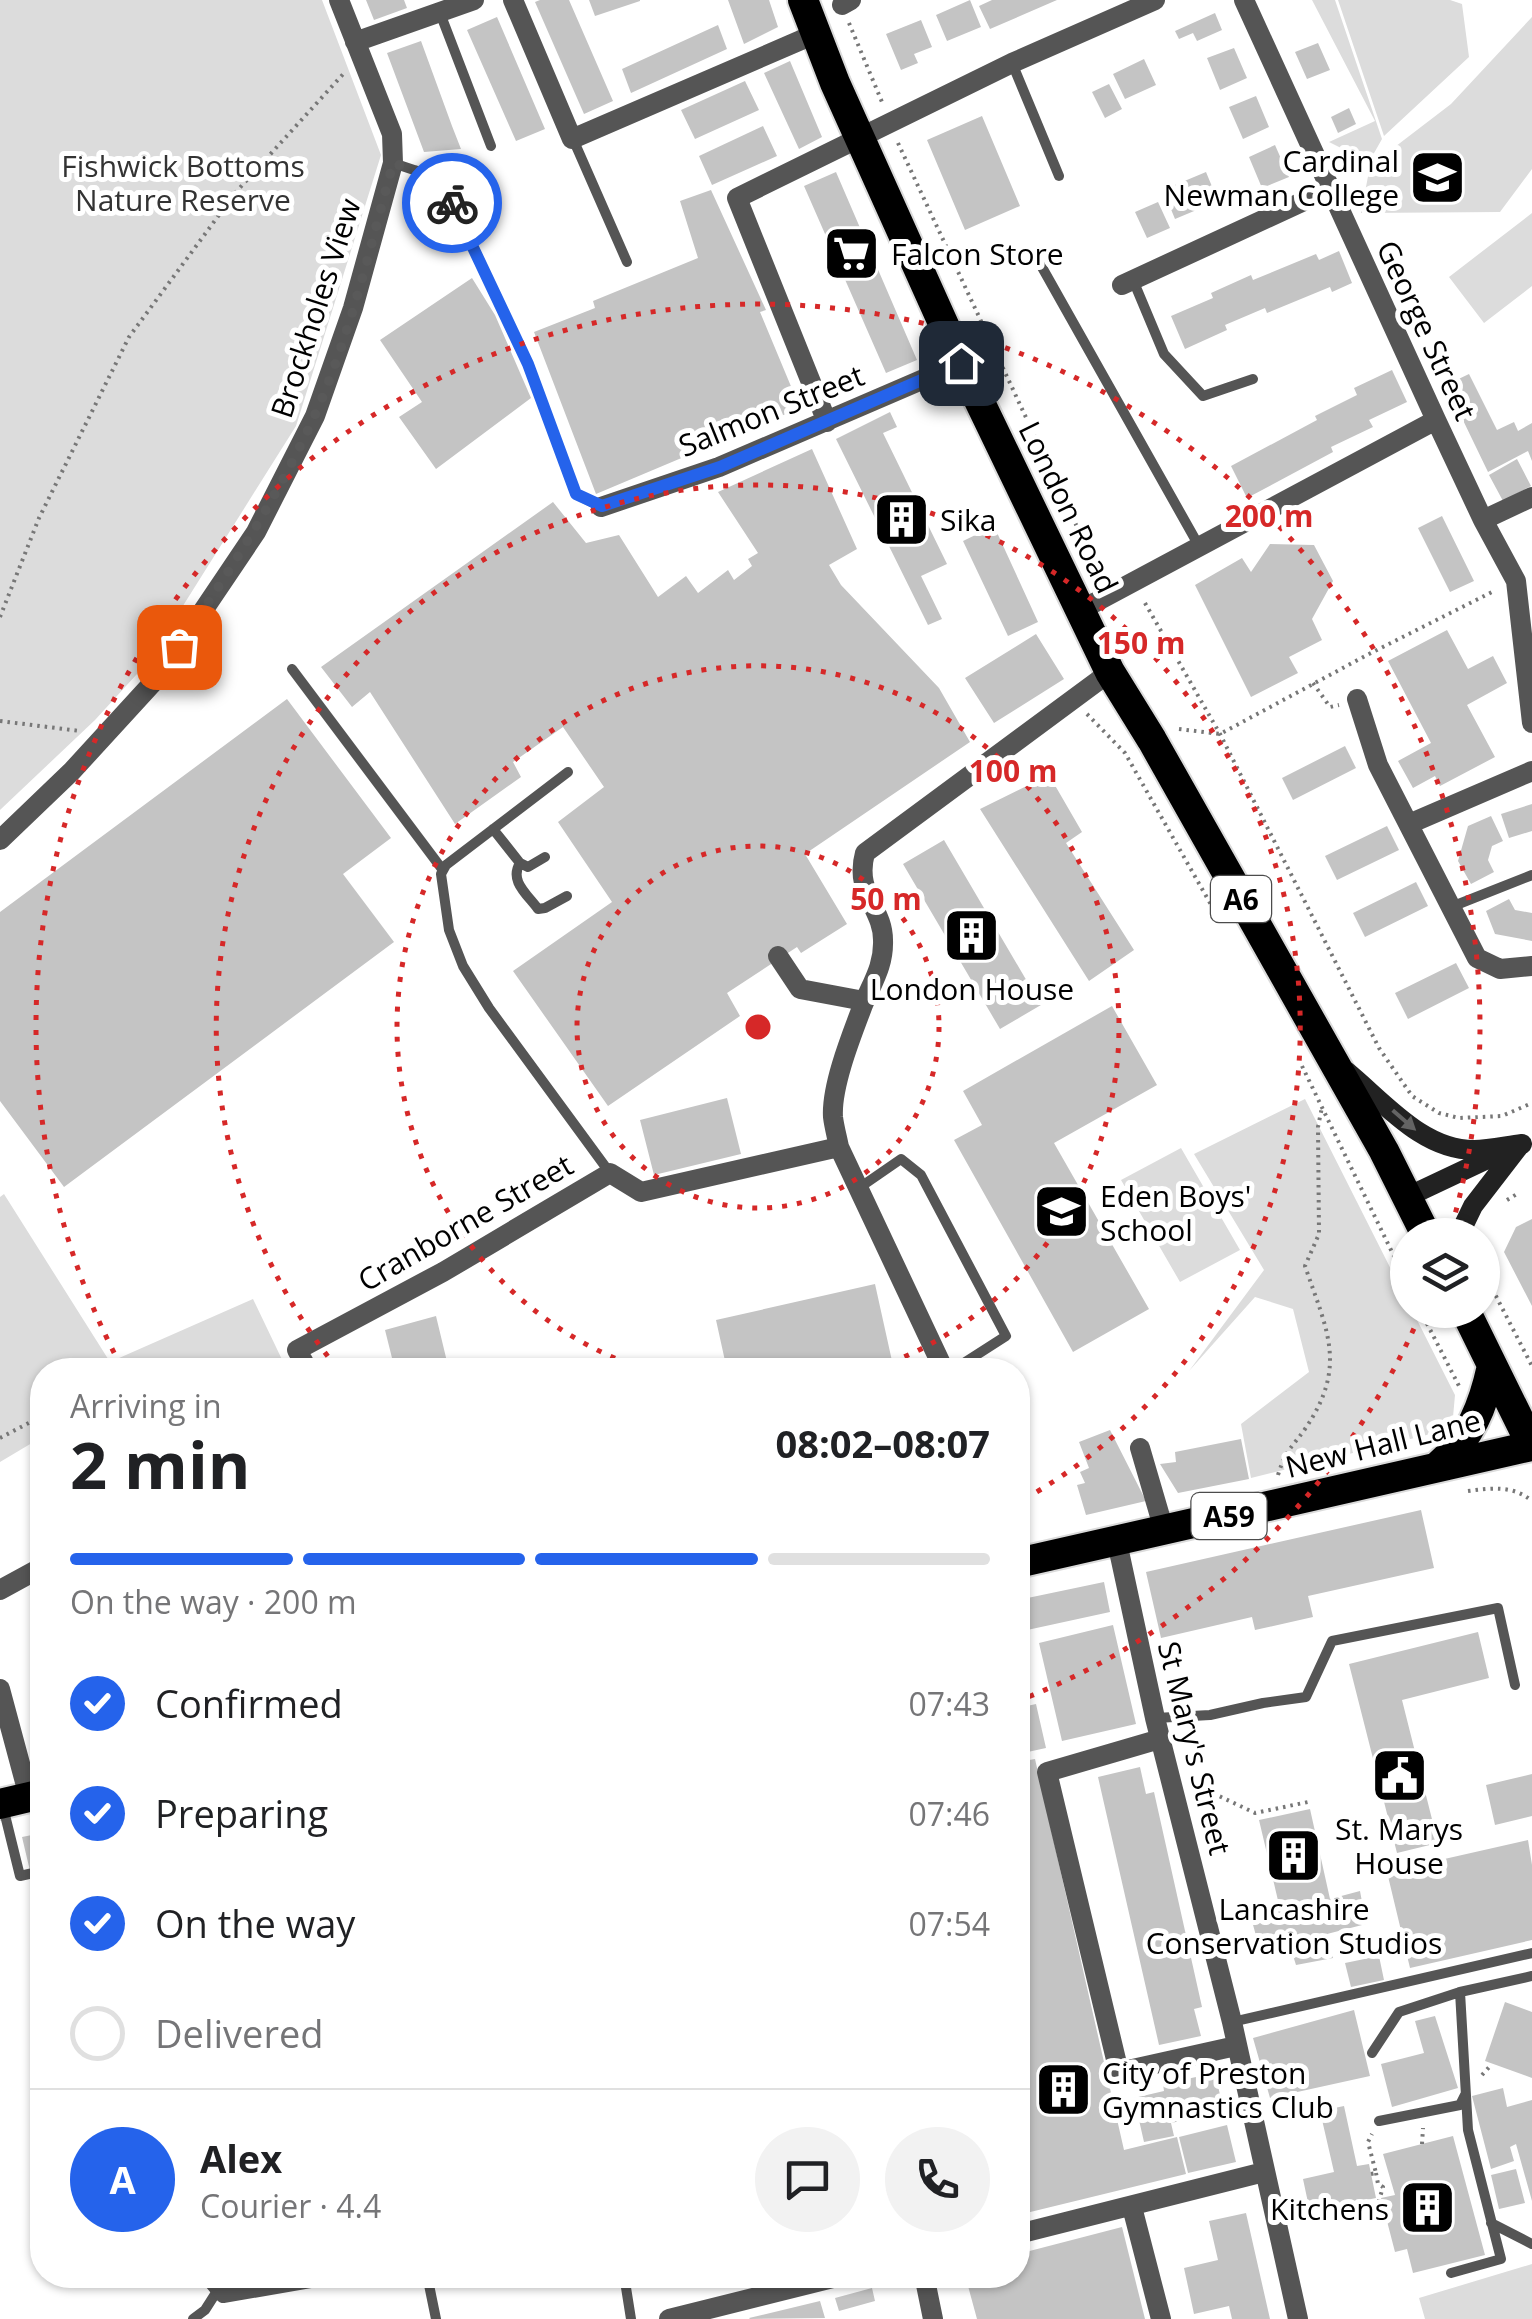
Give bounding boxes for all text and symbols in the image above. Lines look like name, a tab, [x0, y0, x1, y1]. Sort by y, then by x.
place label: Cardinal Newman College	[1164, 140, 1399, 215]
park label: Fishwick Bottoms Nature Reserve	[61, 145, 305, 220]
school or university icon: Cardinal Newman College	[1408, 147, 1468, 207]
courier	[402, 153, 502, 253]
icon: bike	[425, 176, 480, 231]
street label: Brockholes View	[260, 193, 370, 423]
supermarket icon: Falcon Store	[822, 223, 882, 283]
place label: Falcon Store	[891, 233, 1064, 274]
street label: George Street	[1367, 234, 1487, 426]
pin	[919, 321, 1004, 406]
icon: home	[934, 336, 989, 391]
street label: Salmon Street	[672, 354, 870, 466]
street label: London Road	[1010, 414, 1128, 600]
building icon: Sika	[871, 489, 931, 549]
text: 200 m	[1225, 495, 1313, 536]
place label: Sika	[940, 499, 996, 540]
pin	[137, 605, 222, 690]
icon: bag	[152, 620, 207, 675]
text: 150 m	[1097, 622, 1185, 663]
text: 100 m	[969, 750, 1057, 791]
road number: A6	[1211, 876, 1271, 922]
text: 50 m	[850, 878, 922, 919]
building icon: London House	[942, 905, 1002, 965]
place label: London House	[870, 968, 1074, 1009]
centre of rings	[740, 1009, 776, 1045]
one-way arrow	[1392, 1108, 1416, 1131]
street label: Cranborne Street	[350, 1144, 580, 1300]
place label: Eden Boys' School	[1100, 1175, 1251, 1250]
school or university icon: Eden Boys' School	[1031, 1182, 1091, 1242]
map controls	[1390, 1218, 1500, 1328]
button: layers	[1390, 1218, 1500, 1328]
text: Arriving in	[70, 1384, 222, 1427]
street label: New Hall Lane	[1281, 1399, 1485, 1487]
text: 08:02–08:07	[776, 1417, 990, 1469]
text: 2 min	[70, 1420, 250, 1508]
road number: A59	[1192, 1493, 1266, 1539]
text: On the way · 200 m	[70, 1580, 357, 1623]
street label: St Mary's Street	[1149, 1637, 1241, 1859]
icon: check	[70, 1676, 125, 1731]
text: Confirmed	[155, 1677, 343, 1729]
text: 07:43	[908, 1682, 990, 1725]
public building icon: St. Marys House	[1369, 1746, 1429, 1806]
icon: check	[70, 1786, 125, 1841]
text: Preparing	[155, 1787, 328, 1839]
text: 07:46	[908, 1792, 990, 1835]
place label: St. Marys House	[1335, 1808, 1463, 1883]
building icon: Lancashire Conservation Studios	[1264, 1826, 1324, 1886]
place label: Lancashire Conservation Studios	[1146, 1888, 1442, 1963]
icon: check	[70, 1896, 125, 1951]
text: On the way	[155, 1897, 355, 1949]
text: 07:54	[908, 1902, 990, 1945]
text: Delivered	[155, 2007, 324, 2059]
place label: City of Preston Gymnastics Club	[1102, 2052, 1334, 2127]
building icon: City of Preston Gymnastics Club	[1033, 2059, 1093, 2119]
button: chat	[755, 2127, 860, 2232]
button: phone	[885, 2127, 990, 2232]
text: Alex	[200, 2132, 282, 2184]
text: A	[109, 2153, 136, 2205]
building icon: Kitchens	[1398, 2178, 1458, 2238]
text: Courier · 4.4	[200, 2184, 381, 2227]
place label: Kitchens	[1270, 2188, 1389, 2229]

